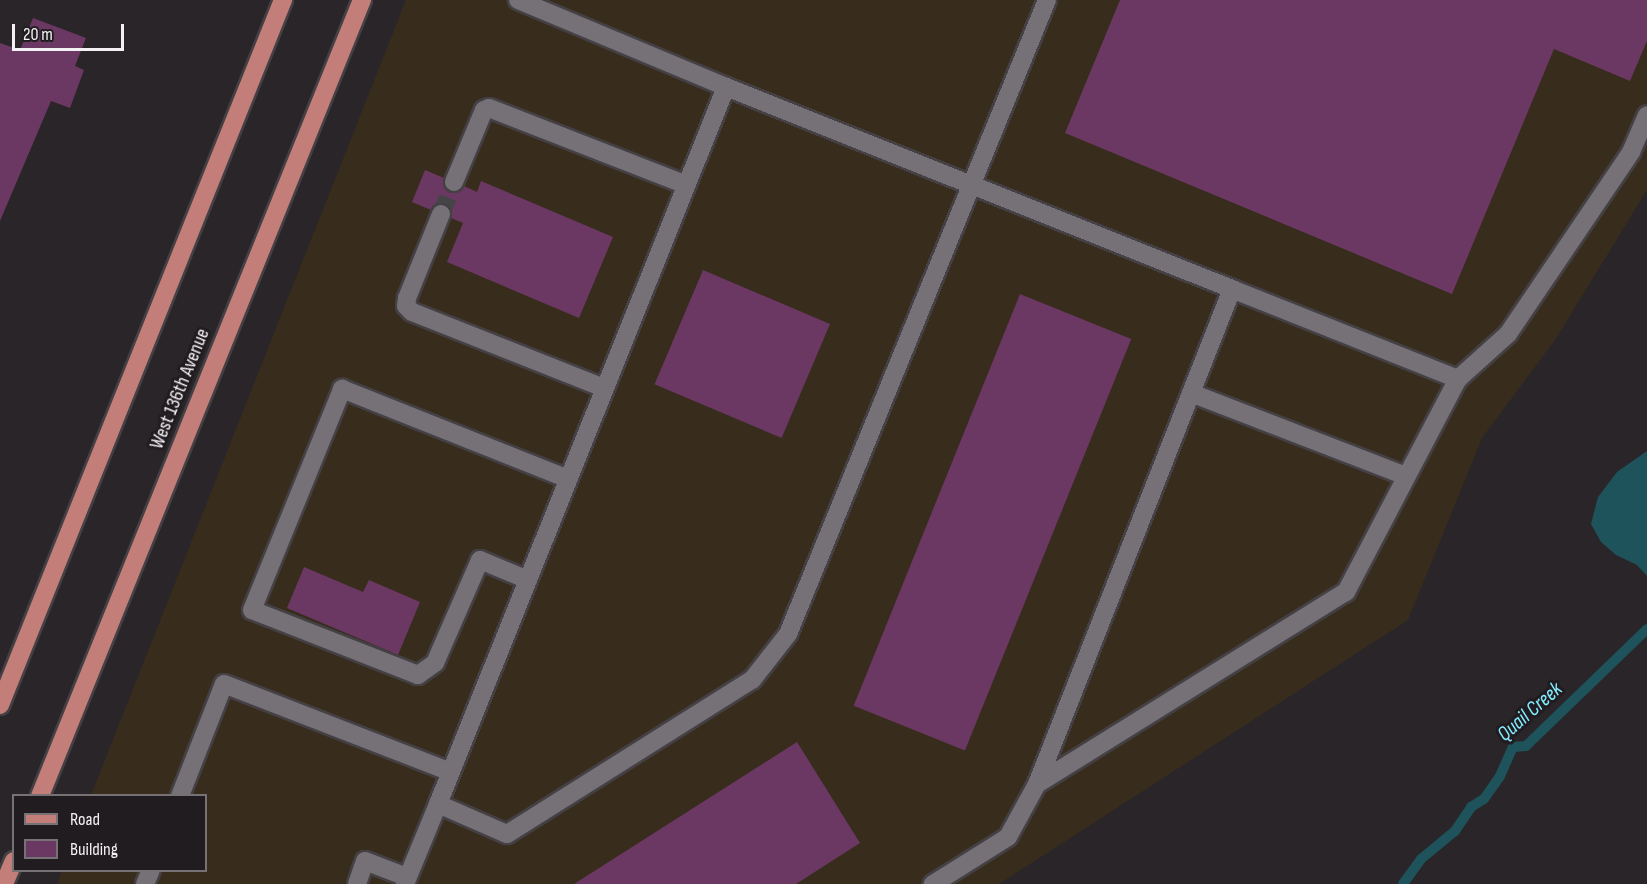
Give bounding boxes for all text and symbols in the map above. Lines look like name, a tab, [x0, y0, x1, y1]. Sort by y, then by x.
scale bar	[15, 12, 128, 50]
text: 20 m	[23, 24, 53, 45]
street label: West 136th Avenue	[145, 325, 215, 453]
water label: Quail Creek	[1492, 677, 1568, 747]
legend	[12, 794, 207, 872]
text: Road	[70, 809, 100, 830]
text: Building	[70, 839, 118, 860]

